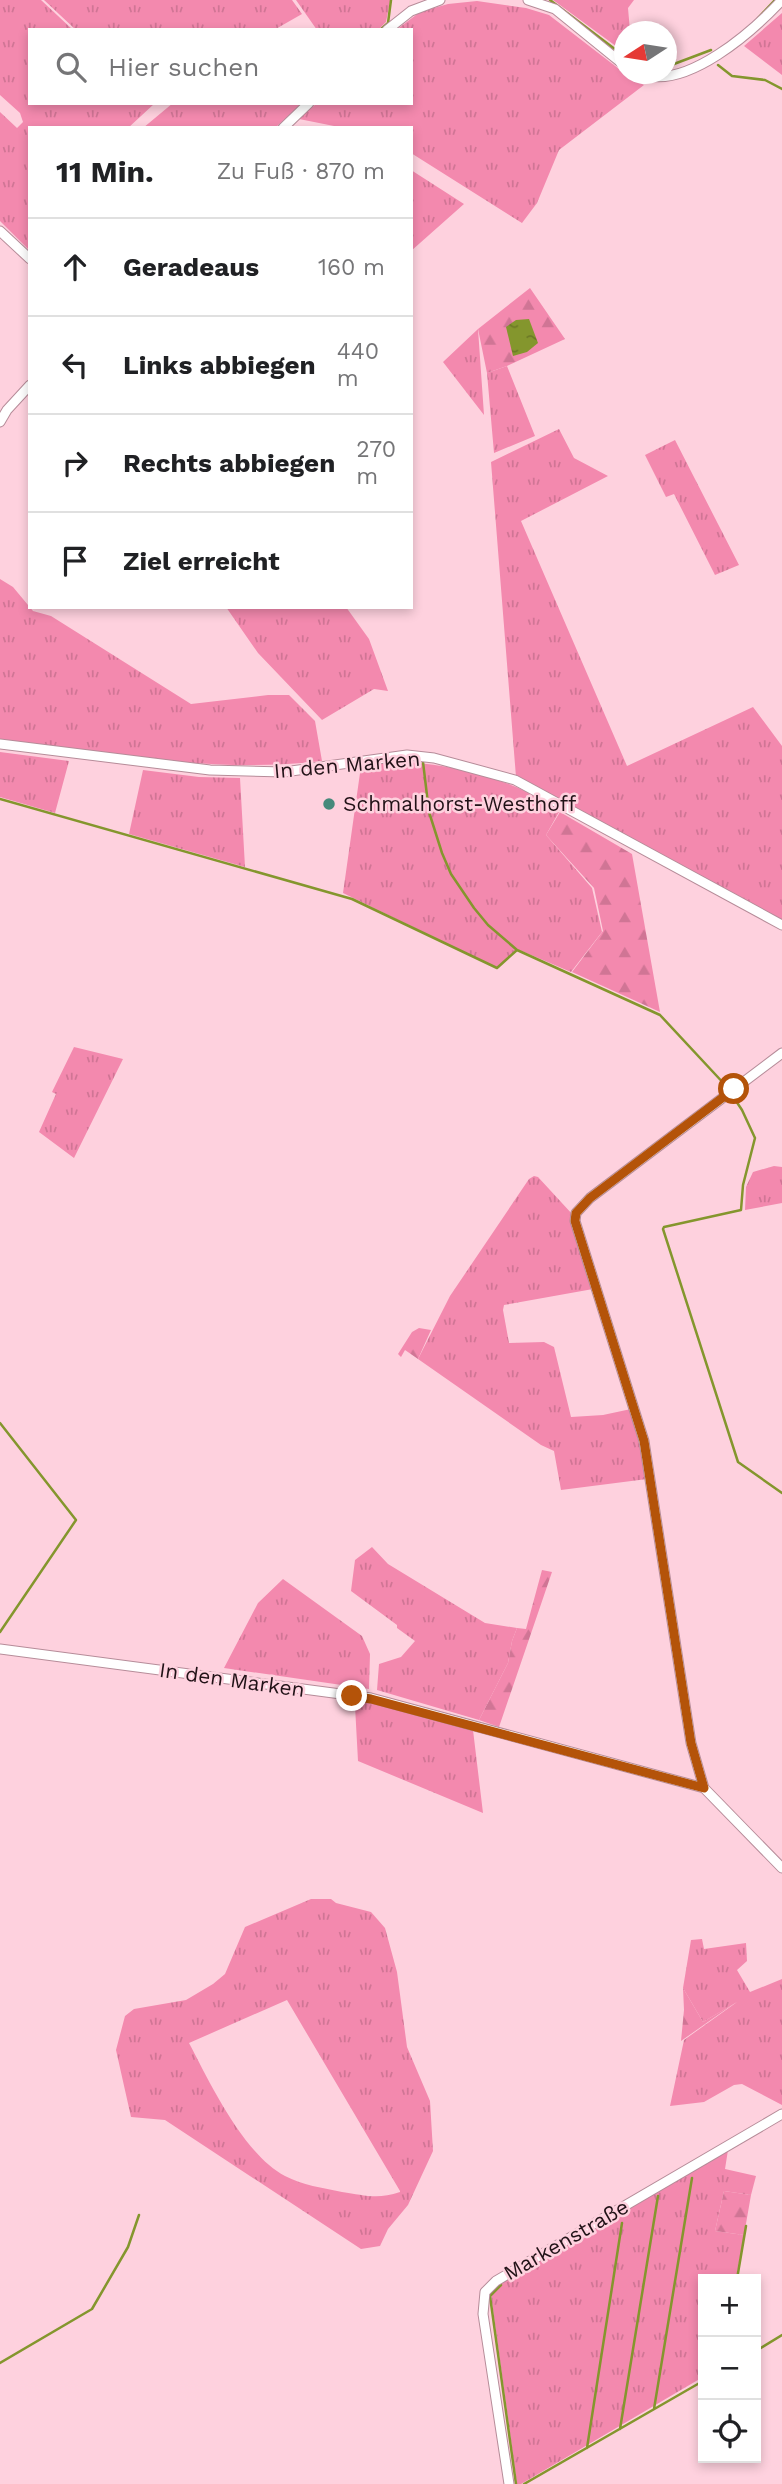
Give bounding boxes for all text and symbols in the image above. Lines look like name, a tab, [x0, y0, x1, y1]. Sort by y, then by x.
north arrow	[614, 21, 677, 84]
search box	[28, 28, 413, 105]
icon: search	[52, 48, 90, 86]
text: Hier suchen	[108, 52, 259, 82]
text: 11 Min.	[56, 154, 154, 189]
text: Zu Fuß · 870 m	[217, 158, 385, 185]
icon: ahead	[56, 248, 94, 286]
text: Geradeaus	[123, 252, 259, 282]
text: 160 m	[318, 254, 385, 281]
text: 440 m	[337, 338, 379, 392]
icon: left	[56, 346, 94, 384]
text: Links abbiegen	[123, 350, 316, 380]
text: 270 m	[356, 436, 396, 490]
icon: right	[56, 444, 94, 482]
text: Rechts abbiegen	[123, 448, 335, 478]
icon: arrive	[56, 542, 94, 580]
text: Ziel erreicht	[123, 546, 280, 576]
street label: In den Marken	[273, 746, 421, 783]
place label: Schmalhorst-Westhoff	[343, 791, 577, 816]
marker: Schmalhorst-Westhoff	[321, 796, 337, 812]
route start	[718, 1073, 749, 1104]
street label: In den Marken	[158, 1657, 306, 1702]
route end	[336, 1680, 367, 1711]
street label: Markenstraße	[499, 2194, 633, 2285]
map controls	[698, 2274, 761, 2463]
button: +	[698, 2274, 761, 2337]
button: −	[698, 2337, 761, 2400]
button: locate	[698, 2400, 761, 2463]

